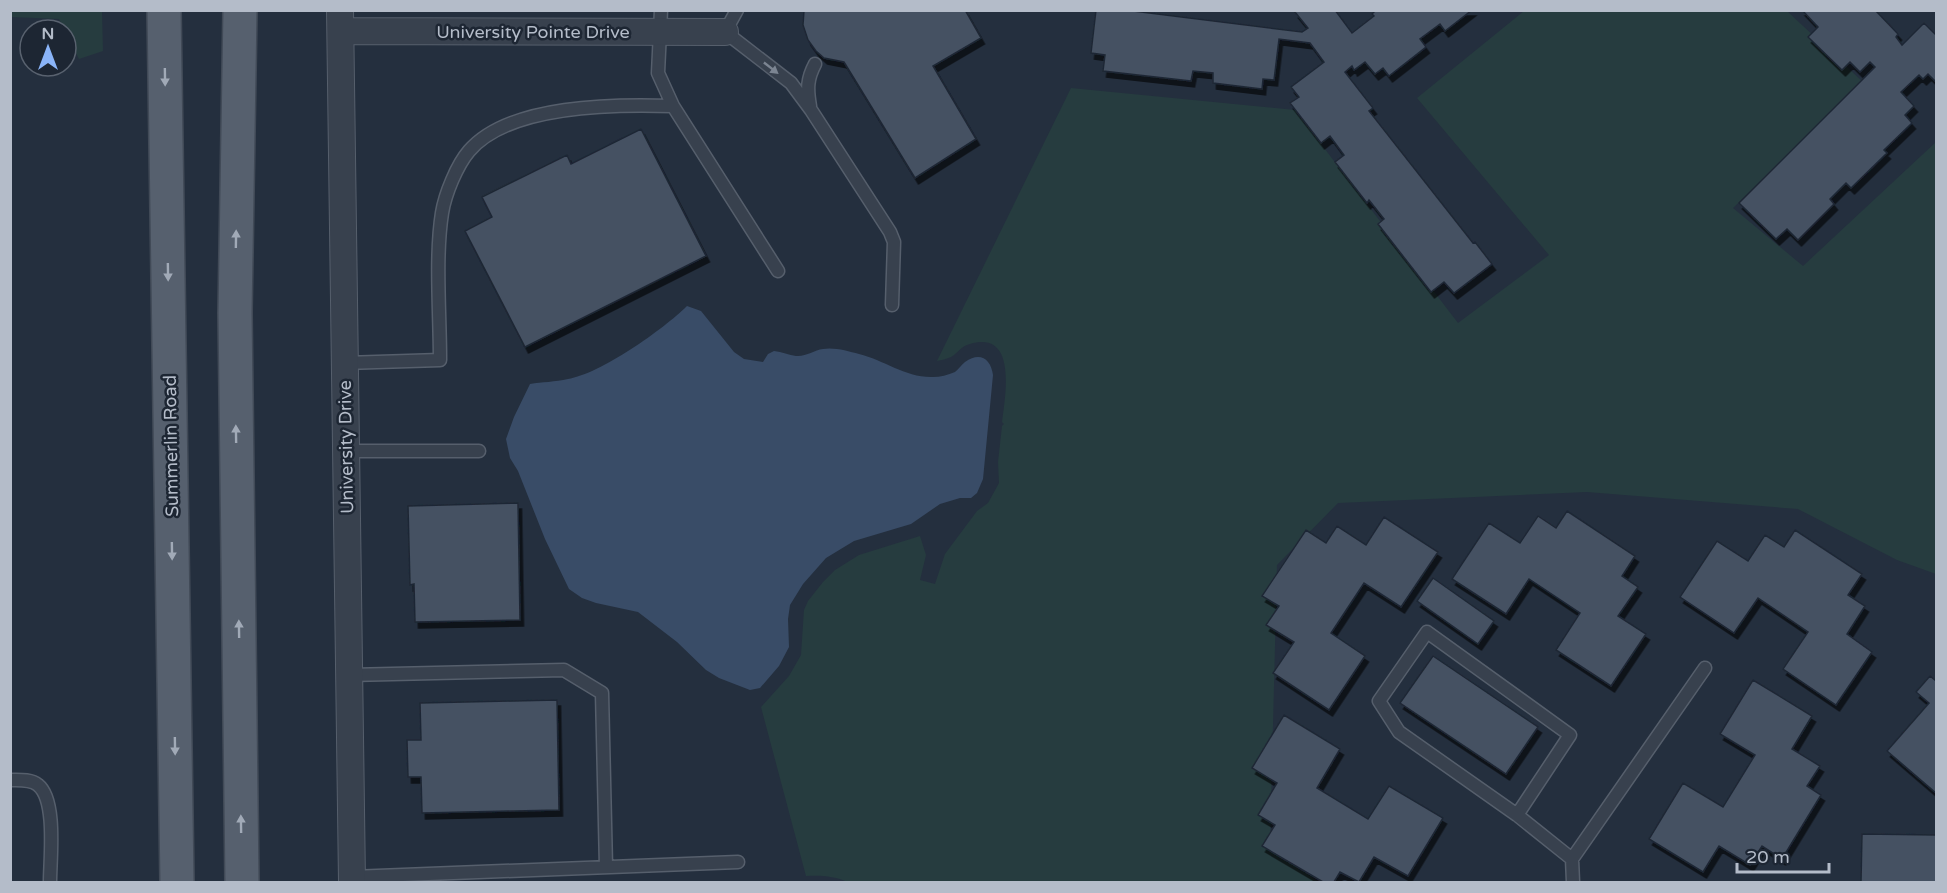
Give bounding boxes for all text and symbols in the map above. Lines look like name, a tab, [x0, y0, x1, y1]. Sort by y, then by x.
north arrow	[18, 18, 78, 78]
street label: University Pointe Drive	[436, 21, 630, 43]
text: N	[42, 24, 54, 44]
one-way arrow	[763, 62, 779, 74]
one-way arrow	[160, 68, 169, 87]
one-way arrow	[232, 230, 241, 249]
one-way arrow	[163, 262, 173, 281]
street label: Summerlin Road	[159, 375, 183, 517]
street label: University Drive	[334, 380, 358, 514]
one-way arrow	[232, 425, 241, 444]
one-way arrow	[167, 541, 177, 560]
one-way arrow	[234, 620, 244, 639]
one-way arrow	[170, 736, 180, 755]
one-way arrow	[236, 815, 246, 834]
scale bar	[1737, 836, 1828, 874]
text: 20 m	[1746, 846, 1790, 868]

